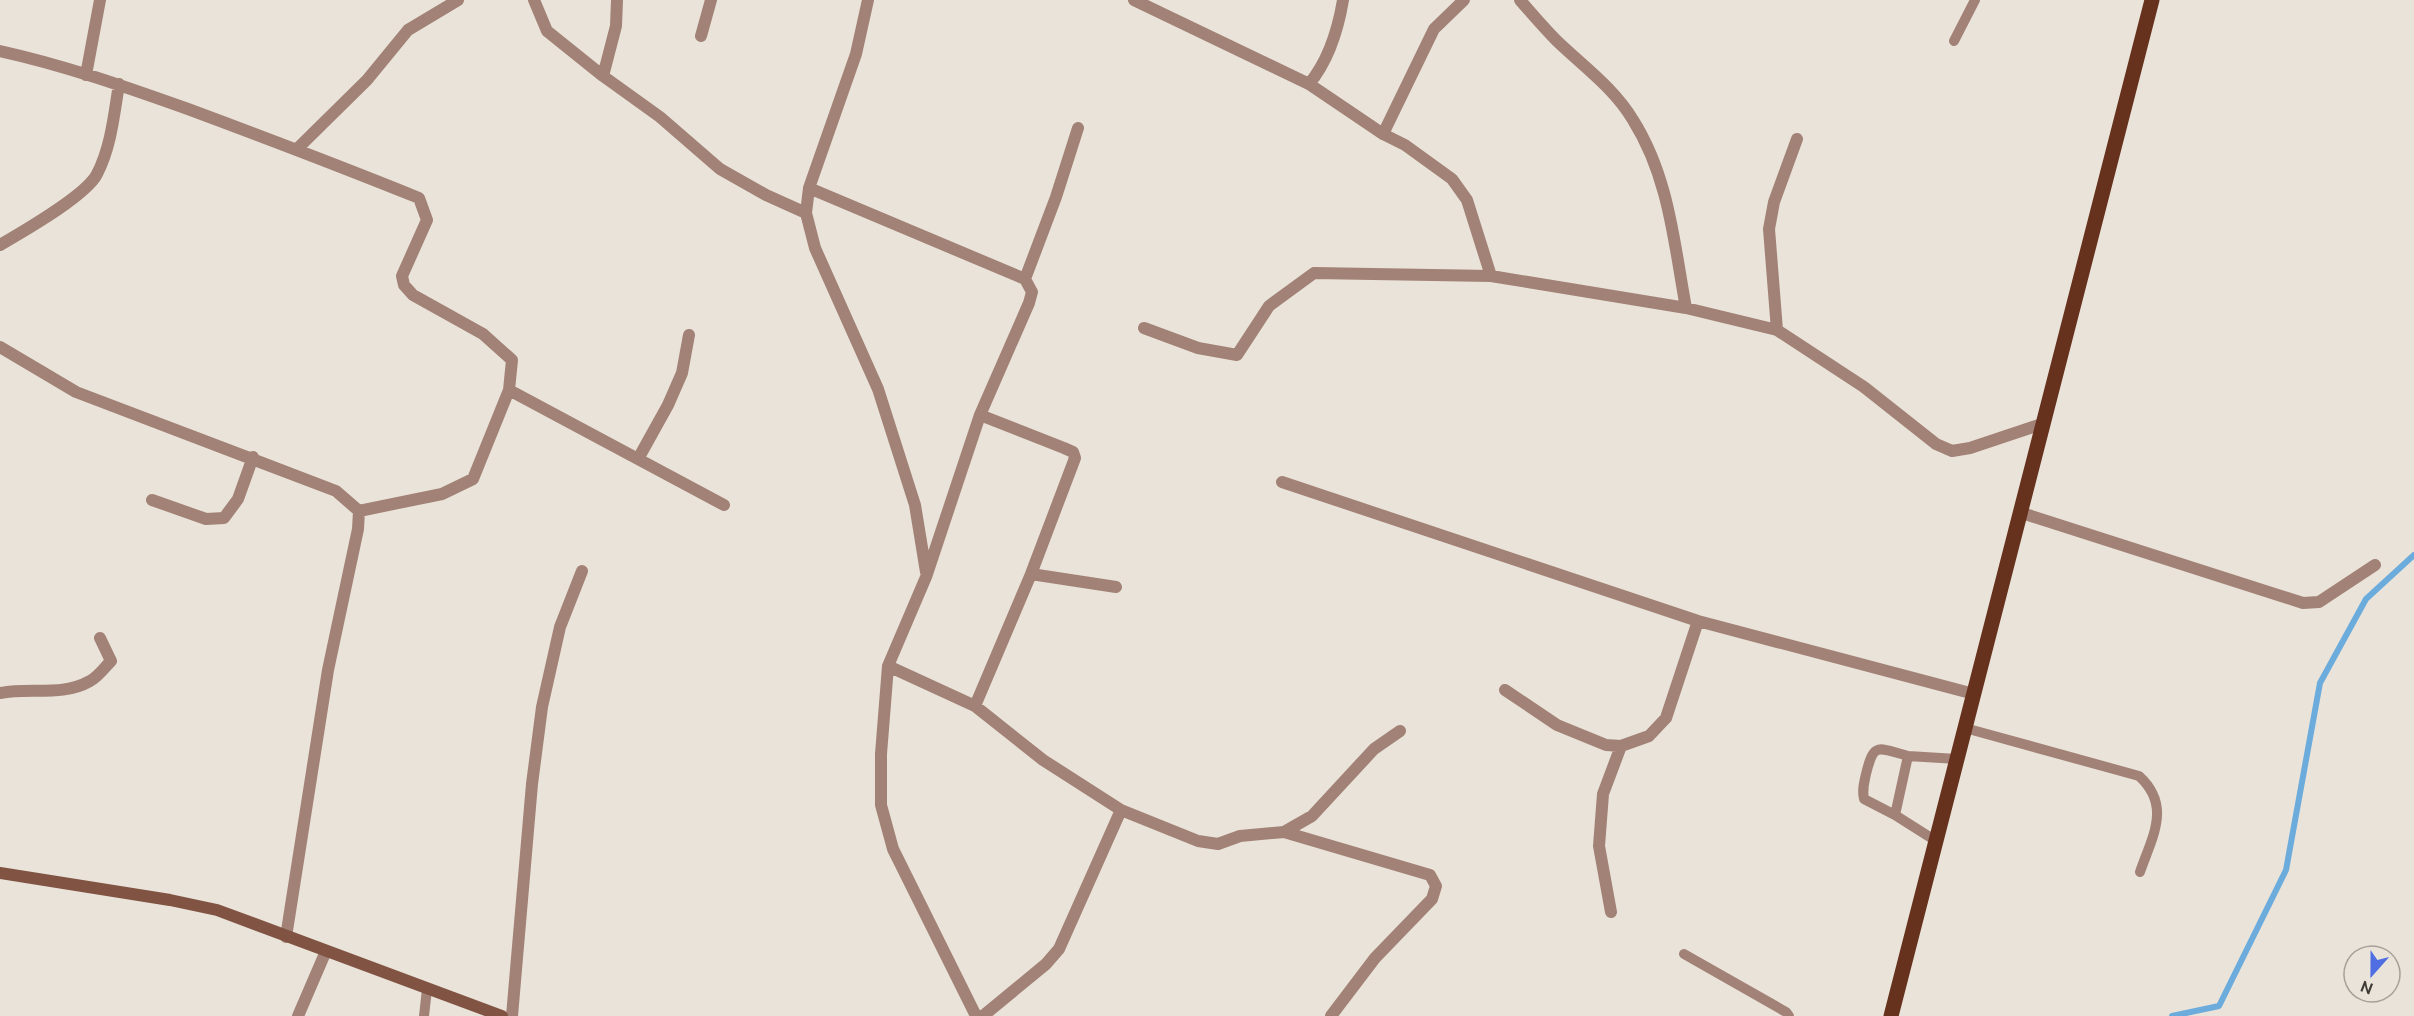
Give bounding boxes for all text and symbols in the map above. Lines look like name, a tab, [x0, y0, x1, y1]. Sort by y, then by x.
north arrow	[2342, 944, 2402, 1004]
text: N	[2358, 977, 2375, 999]

